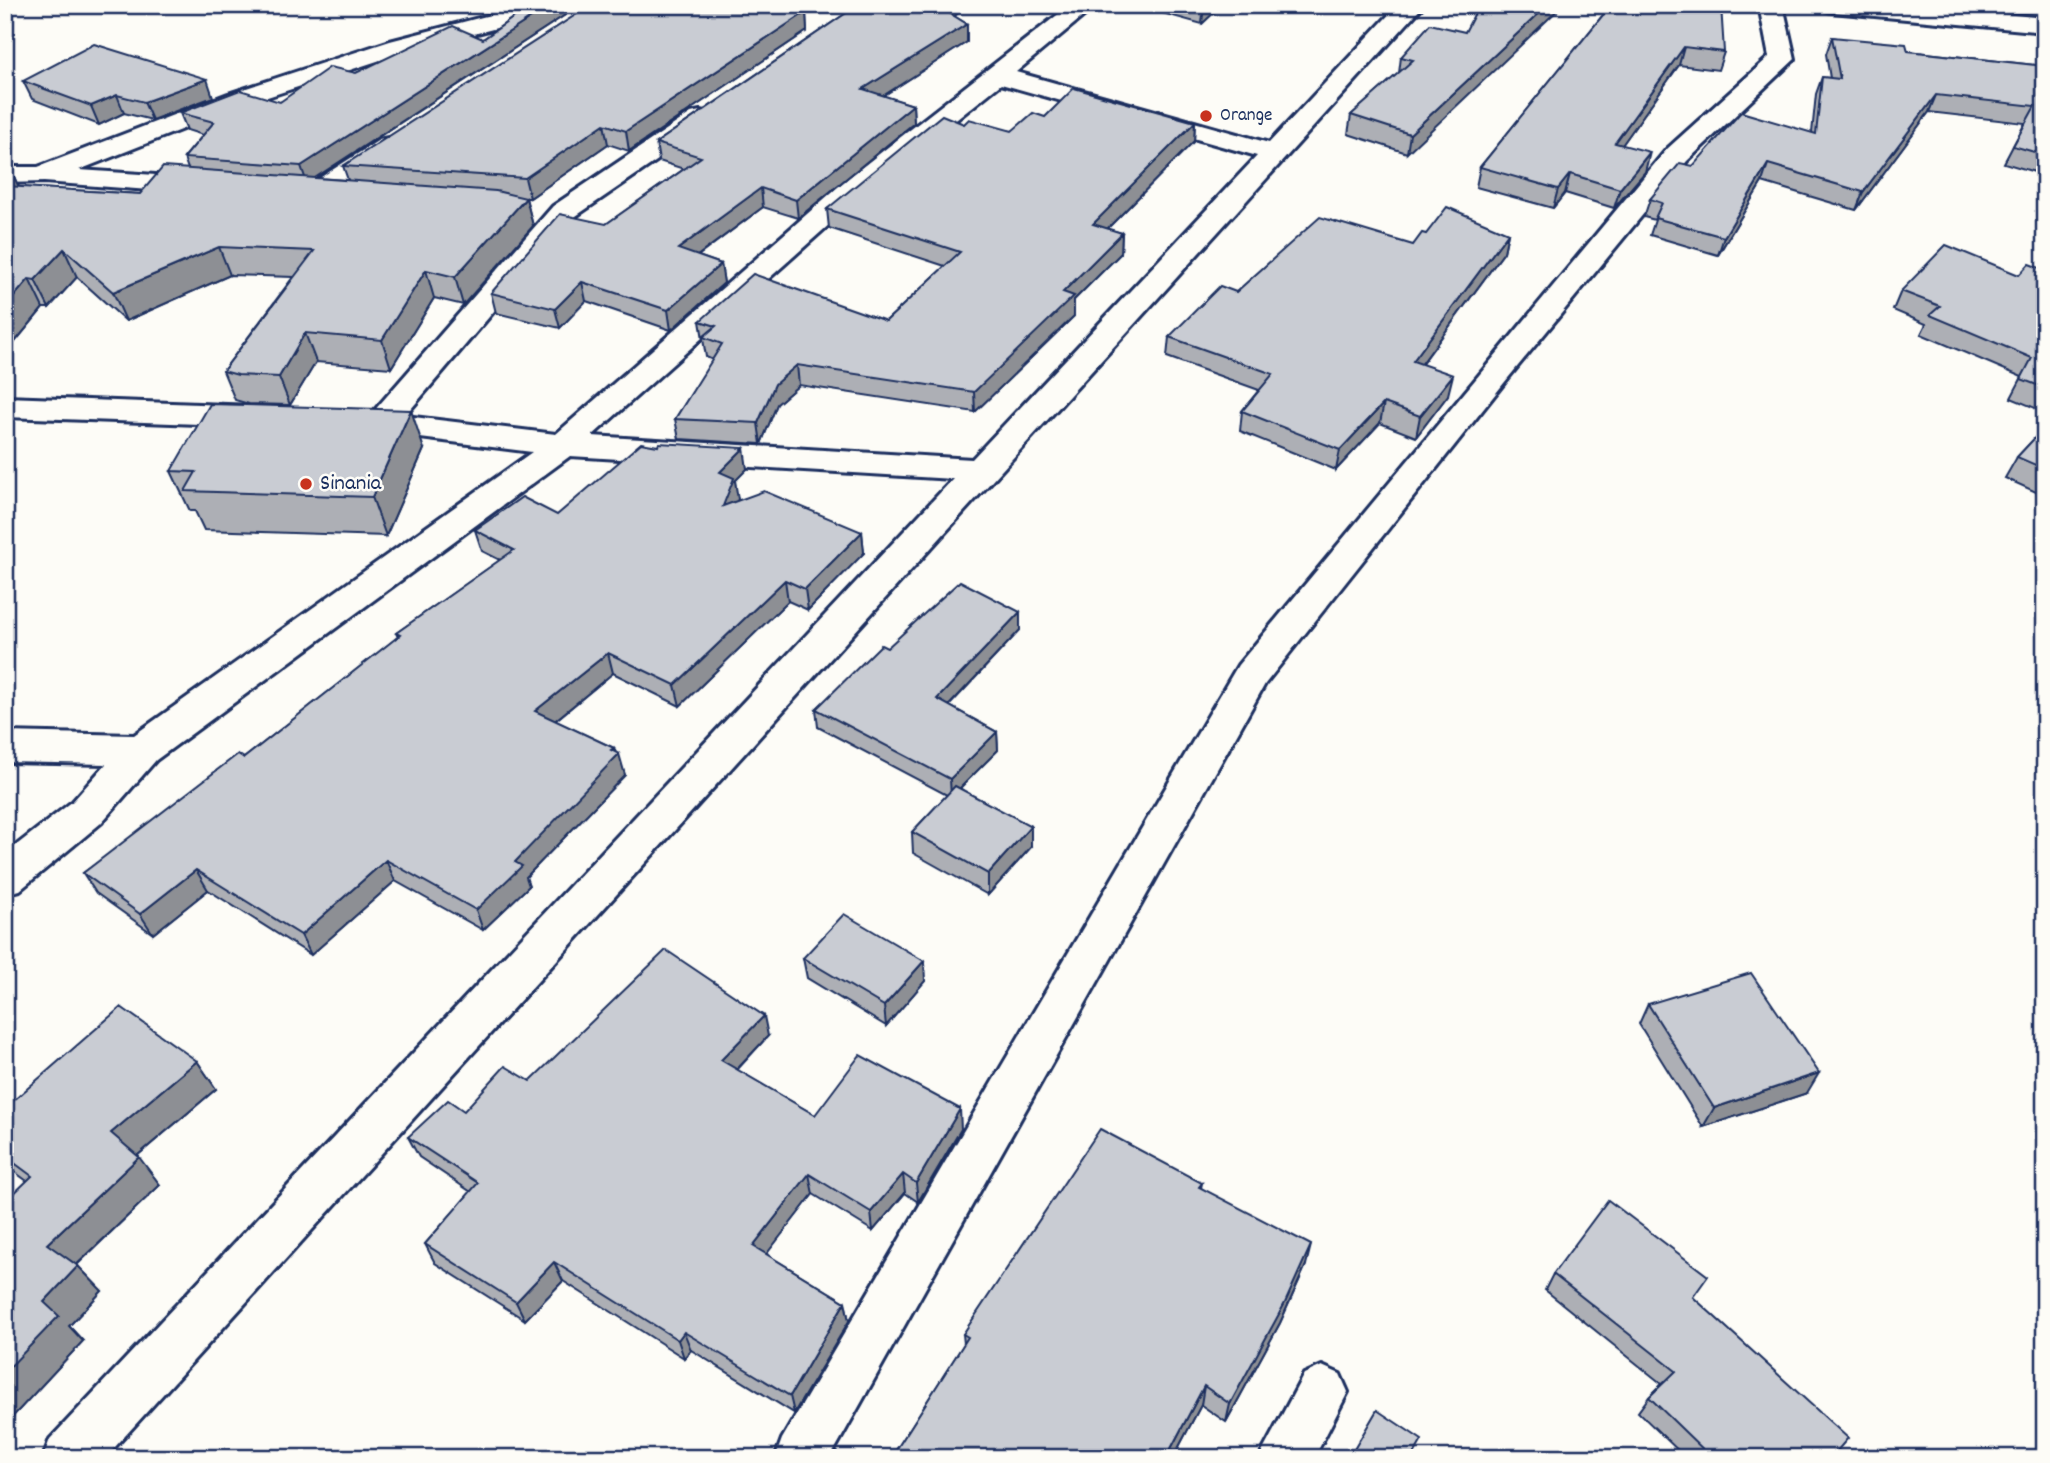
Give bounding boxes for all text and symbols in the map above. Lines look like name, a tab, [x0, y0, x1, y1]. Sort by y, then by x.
place label: Orange	[1220, 103, 1272, 130]
marker: Orange	[1198, 108, 1214, 124]
place label: Sinania	[320, 468, 383, 501]
marker: Sinania	[298, 476, 314, 492]

